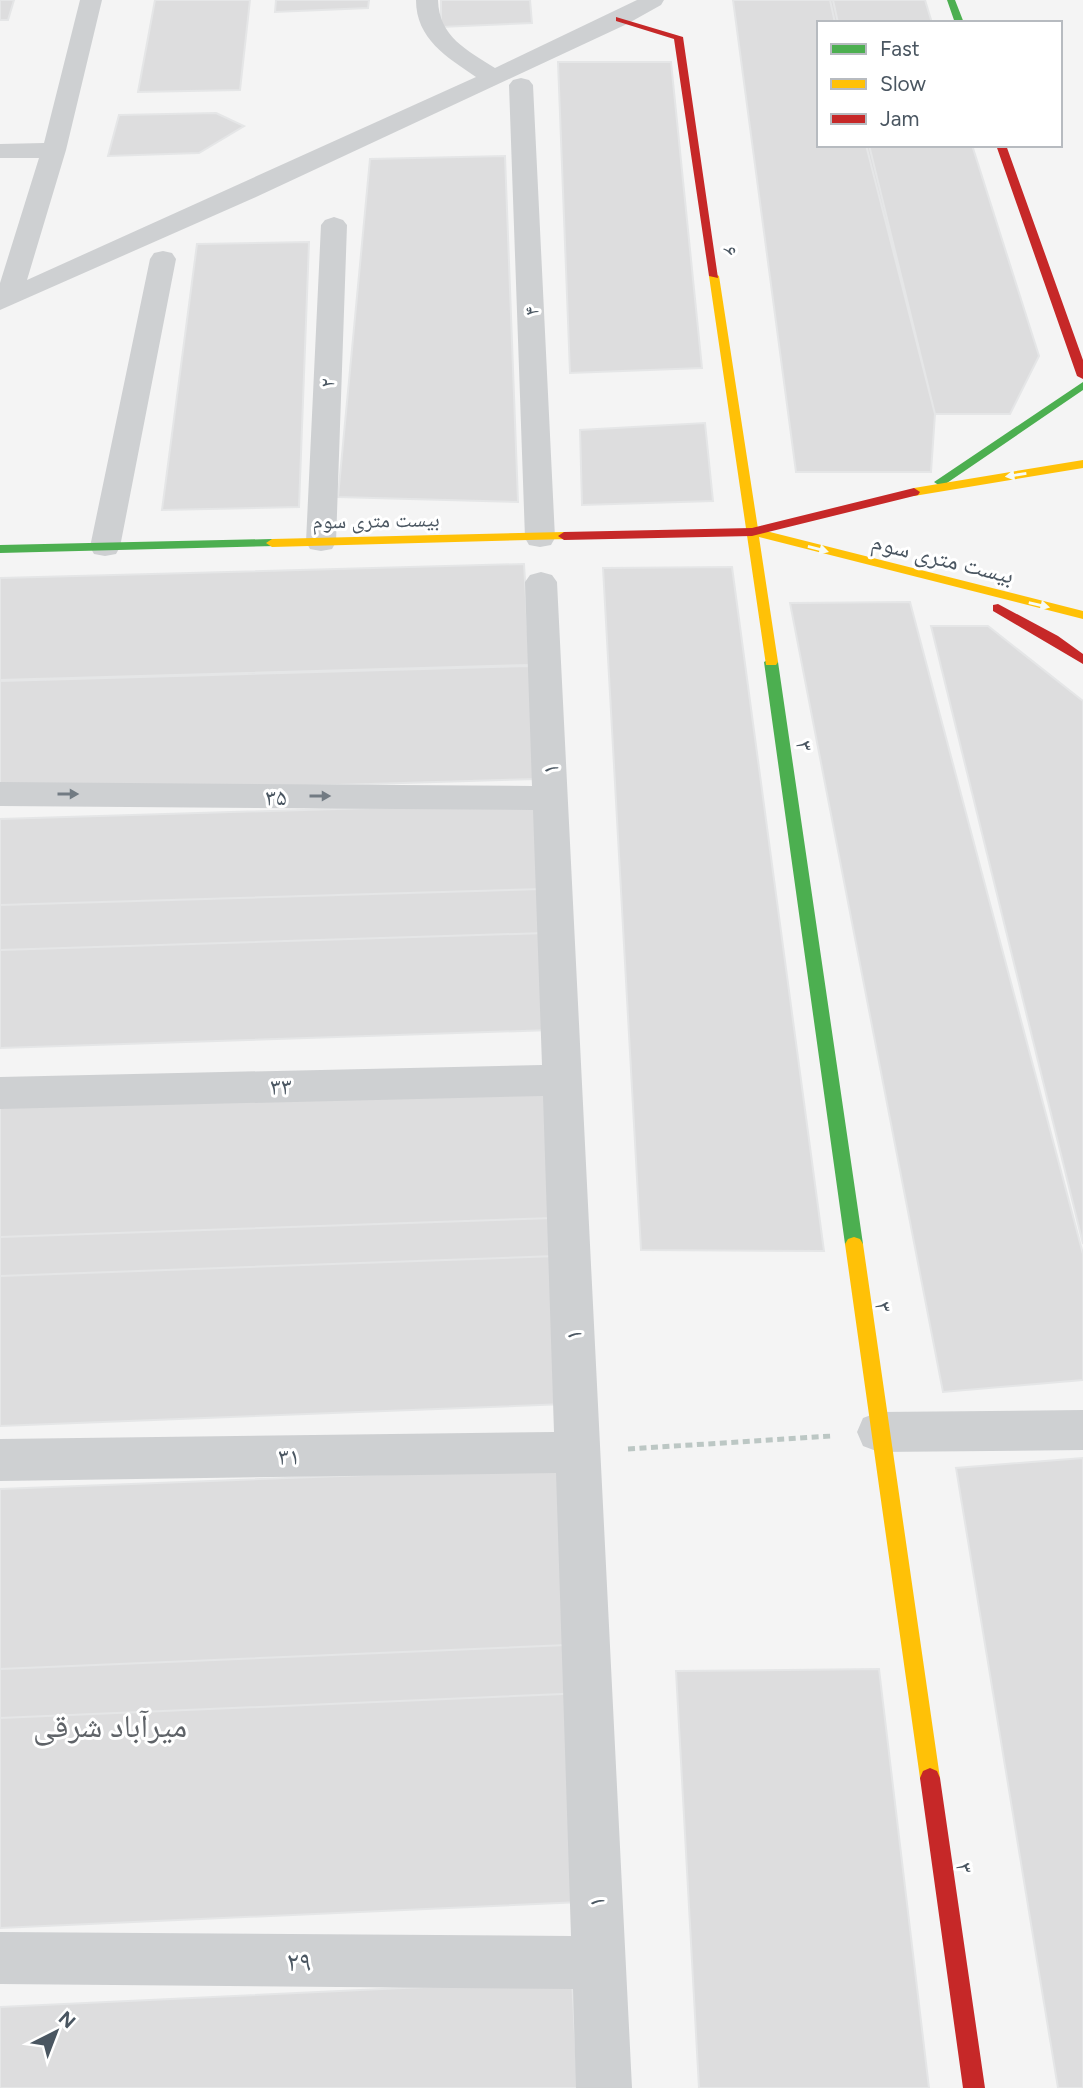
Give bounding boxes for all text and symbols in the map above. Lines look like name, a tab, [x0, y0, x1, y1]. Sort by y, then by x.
legend	[817, 21, 1062, 147]
text: Fast	[880, 36, 920, 61]
text: Slow	[880, 71, 926, 96]
text: Jam	[880, 106, 919, 131]
street label: ۶	[718, 244, 744, 258]
street label: ۴	[518, 306, 544, 316]
street label: ۲	[314, 378, 340, 388]
one-way arrow	[1004, 469, 1026, 480]
street label: بیست متری سوم	[312, 506, 440, 536]
street label: بیست متری سوم	[868, 526, 1017, 592]
one-way arrow	[807, 544, 829, 555]
one-way arrow	[1028, 600, 1050, 611]
street label: ۳	[790, 739, 820, 753]
street label: ۱	[535, 763, 565, 775]
street label: ۳۵	[265, 782, 287, 811]
one-way arrow	[57, 788, 79, 800]
one-way arrow	[309, 790, 331, 802]
street label: ۳۳	[270, 1071, 292, 1101]
street label: ۳	[869, 1300, 899, 1314]
street label: ۱	[558, 1329, 588, 1341]
street label: ۳۱	[278, 1441, 300, 1471]
district label: میرآباد شرقی	[33, 1707, 187, 1746]
street label: ۳	[950, 1861, 980, 1875]
street label: ۱	[581, 1896, 611, 1908]
street label: ۲۹	[286, 1944, 312, 1978]
north arrow	[21, 1997, 91, 2067]
text: N	[54, 2006, 80, 2033]

